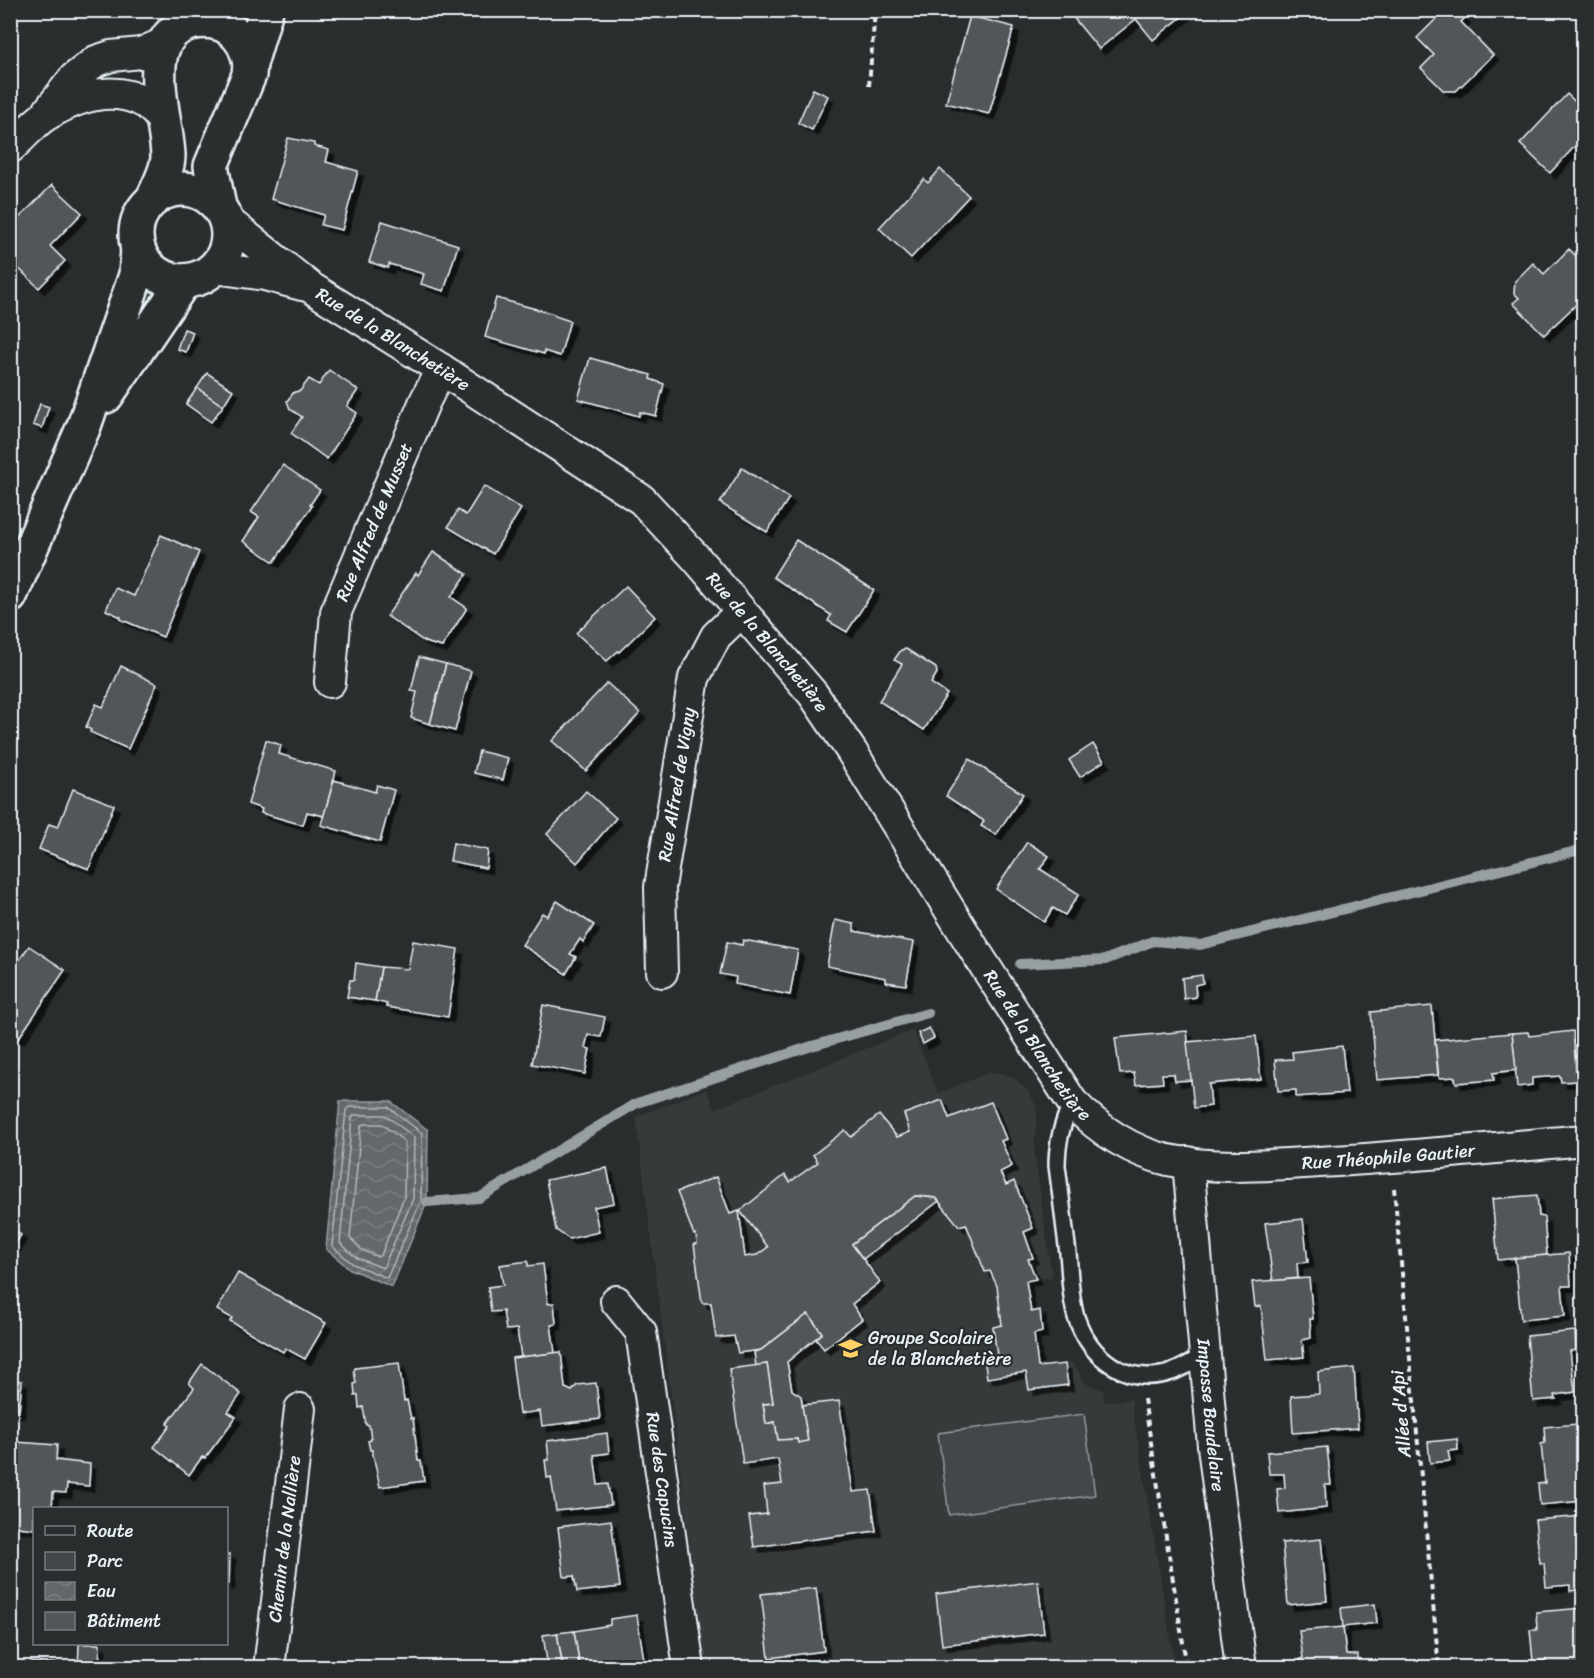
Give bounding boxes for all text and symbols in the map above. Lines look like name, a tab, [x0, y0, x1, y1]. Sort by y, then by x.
street label: Rue de la Blanchetière	[310, 278, 477, 400]
street label: Rue Alfred de Musset	[326, 437, 422, 606]
street label: Rue de la Blanchetière	[698, 564, 837, 719]
street label: Rue Alfred de Vigny	[648, 704, 705, 864]
street label: Rue de la Blanchetière	[975, 963, 1099, 1129]
street label: Rue Théophile Gautier	[1301, 1134, 1478, 1179]
place label: Groupe Scolaire de la Blanchetière	[868, 1322, 1012, 1375]
school or university icon: Groupe Scolaire de la Blanchetière	[837, 1335, 863, 1361]
street label: Impasse Baudelaire	[1188, 1336, 1235, 1493]
street label: Allée d'Api	[1381, 1368, 1421, 1460]
street label: Rue des Capucins	[637, 1410, 688, 1550]
street label: Chemin de la Nallière	[259, 1454, 310, 1624]
legend	[33, 1507, 228, 1645]
text: Route	[87, 1515, 134, 1547]
text: Parc	[87, 1545, 123, 1577]
text: Eau	[87, 1575, 116, 1607]
text: Bâtiment	[87, 1605, 161, 1637]

